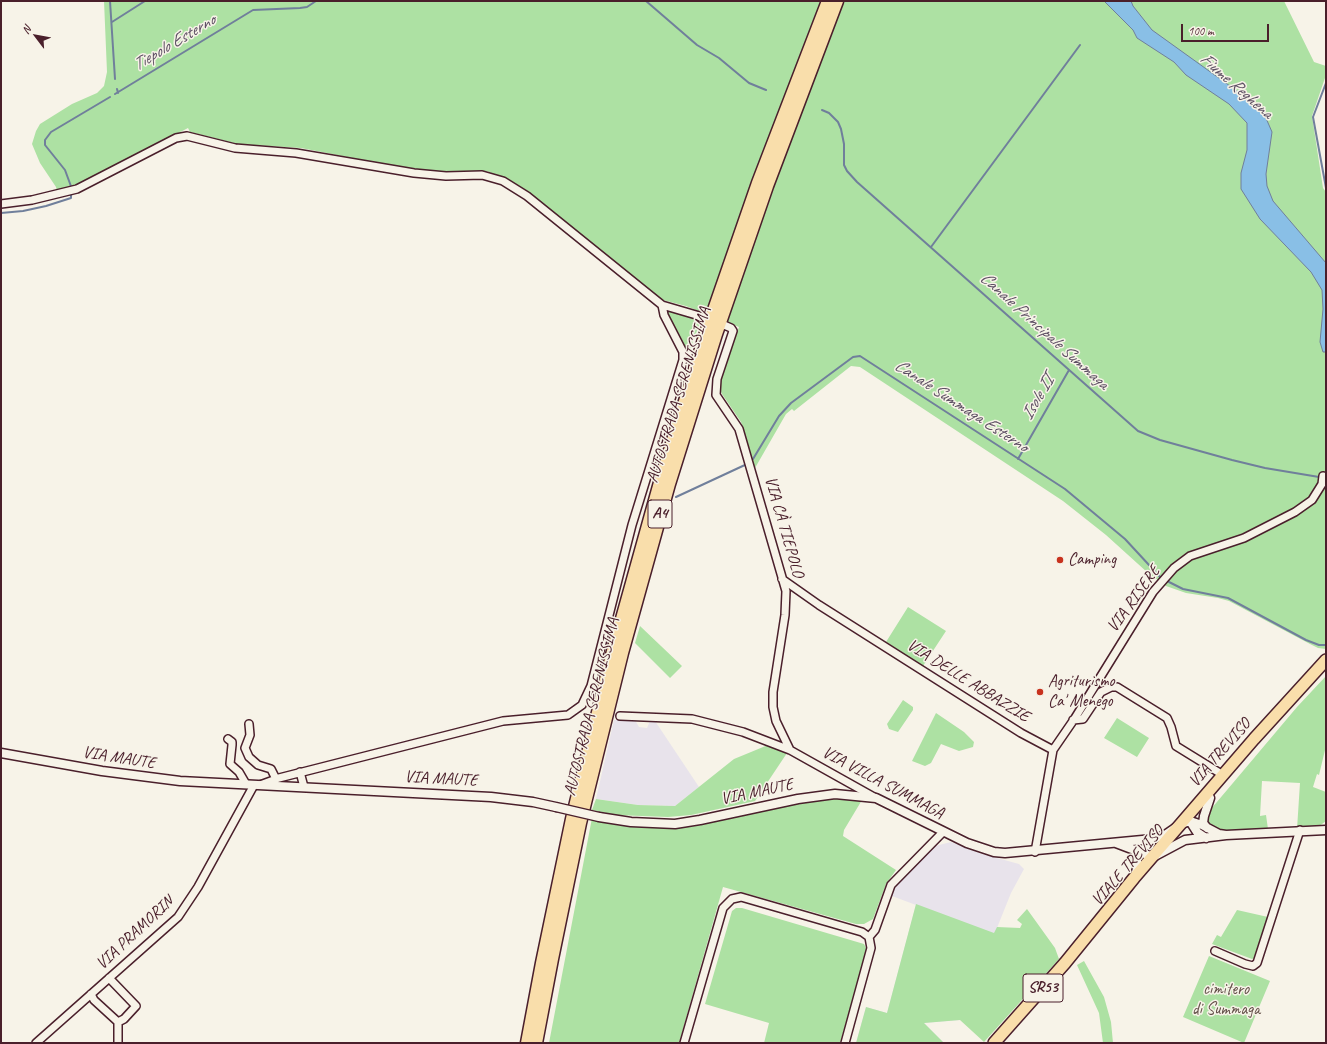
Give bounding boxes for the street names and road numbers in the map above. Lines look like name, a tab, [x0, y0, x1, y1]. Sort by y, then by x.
street label: AUTOSTRADA SERENISSIMA	[643, 305, 715, 485]
street label: VIA CÀ TIEPOLO	[760, 474, 808, 580]
road number: A4	[648, 500, 672, 528]
street label: VIA RISERE	[1103, 562, 1165, 636]
street label: AUTOSTRADA SERENISSIMA	[560, 616, 624, 798]
street label: VIA DELLE ABBAZZIE	[903, 635, 1033, 727]
street label: VIA TREVISO	[1185, 714, 1255, 792]
street label: VIA MAUTE	[81, 742, 157, 774]
street label: VIA VILLA SUMMAGA	[819, 742, 947, 824]
street label: VIA MAUTE	[404, 767, 478, 791]
street label: VIA MAUTE	[719, 774, 795, 810]
street label: VIALE TREVISO	[1088, 822, 1168, 910]
street label: VIA PRAMORIN	[92, 892, 178, 974]
road number: SR53	[1023, 974, 1063, 1002]

